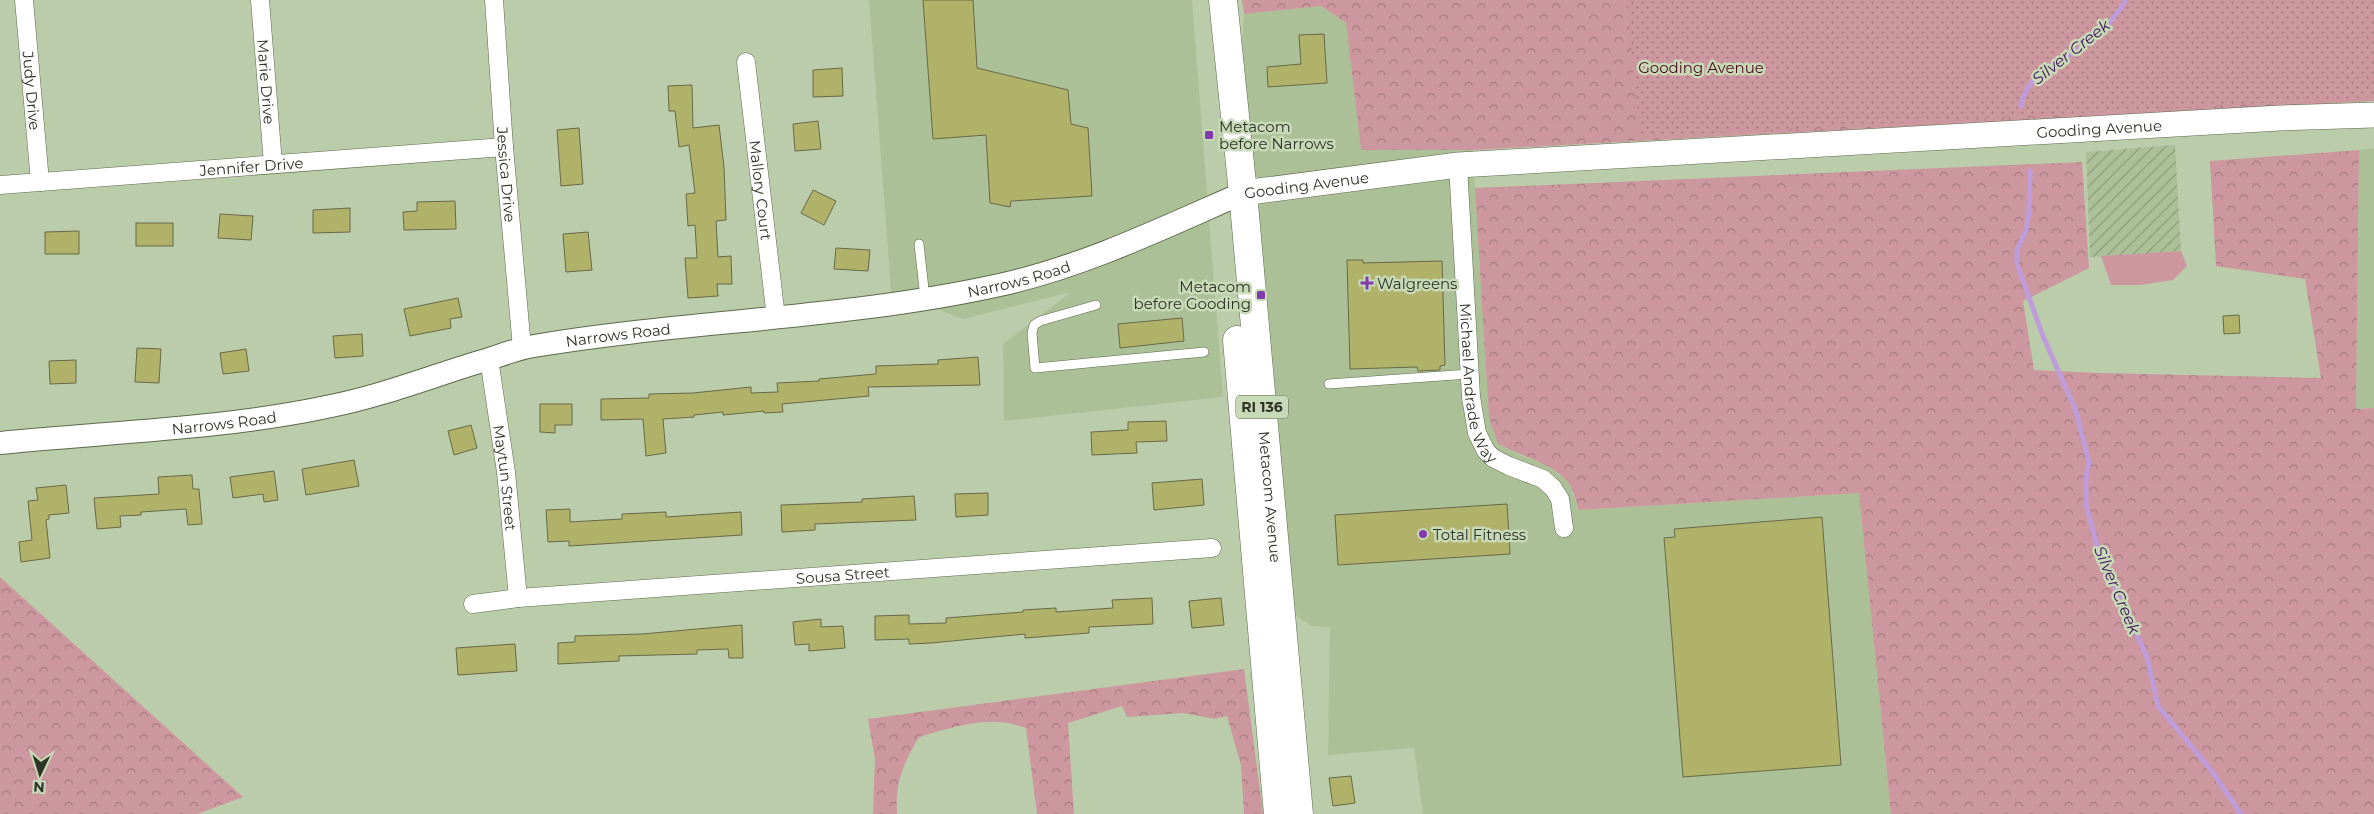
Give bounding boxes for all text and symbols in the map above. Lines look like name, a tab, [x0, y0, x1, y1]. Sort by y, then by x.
water label: Silver Creek	[2028, 15, 2115, 88]
street label: Marie Drive	[254, 38, 279, 125]
street label: Judy Drive	[19, 49, 45, 131]
park label: Gooding Avenue	[1638, 58, 1764, 77]
street label: Gooding Avenue	[2036, 115, 2162, 141]
place label: Metacom before Narrows	[1219, 117, 1334, 153]
street label: Jessica Drive	[493, 125, 520, 223]
marker: Metacom before Narrows	[1203, 129, 1215, 141]
street label: Mallory Court	[746, 139, 776, 241]
street label: Jennifer Drive	[198, 153, 304, 180]
street label: Gooding Avenue	[1243, 167, 1370, 202]
street label: Narrows Road	[966, 256, 1073, 301]
place label: Walgreens	[1377, 274, 1457, 293]
place label: Metacom before Gooding	[1134, 277, 1251, 313]
marker: Walgreens	[1361, 277, 1373, 289]
marker: Metacom before Gooding	[1255, 289, 1267, 301]
street label: Michael Andrade Way	[1456, 302, 1502, 467]
street label: Narrows Road	[564, 319, 672, 350]
road number: RI 136	[1236, 396, 1288, 418]
street label: Narrows Road	[171, 407, 278, 438]
street label: Maytun Street	[490, 423, 521, 532]
street label: Metacom Avenue	[1255, 430, 1286, 563]
place label: Total Fitness	[1433, 525, 1526, 544]
marker: Total Fitness	[1417, 528, 1429, 540]
water label: Silver Creek	[2090, 543, 2145, 638]
street label: Sousa Street	[795, 562, 890, 587]
north arrow	[15, 749, 65, 799]
text: N	[33, 778, 45, 796]

